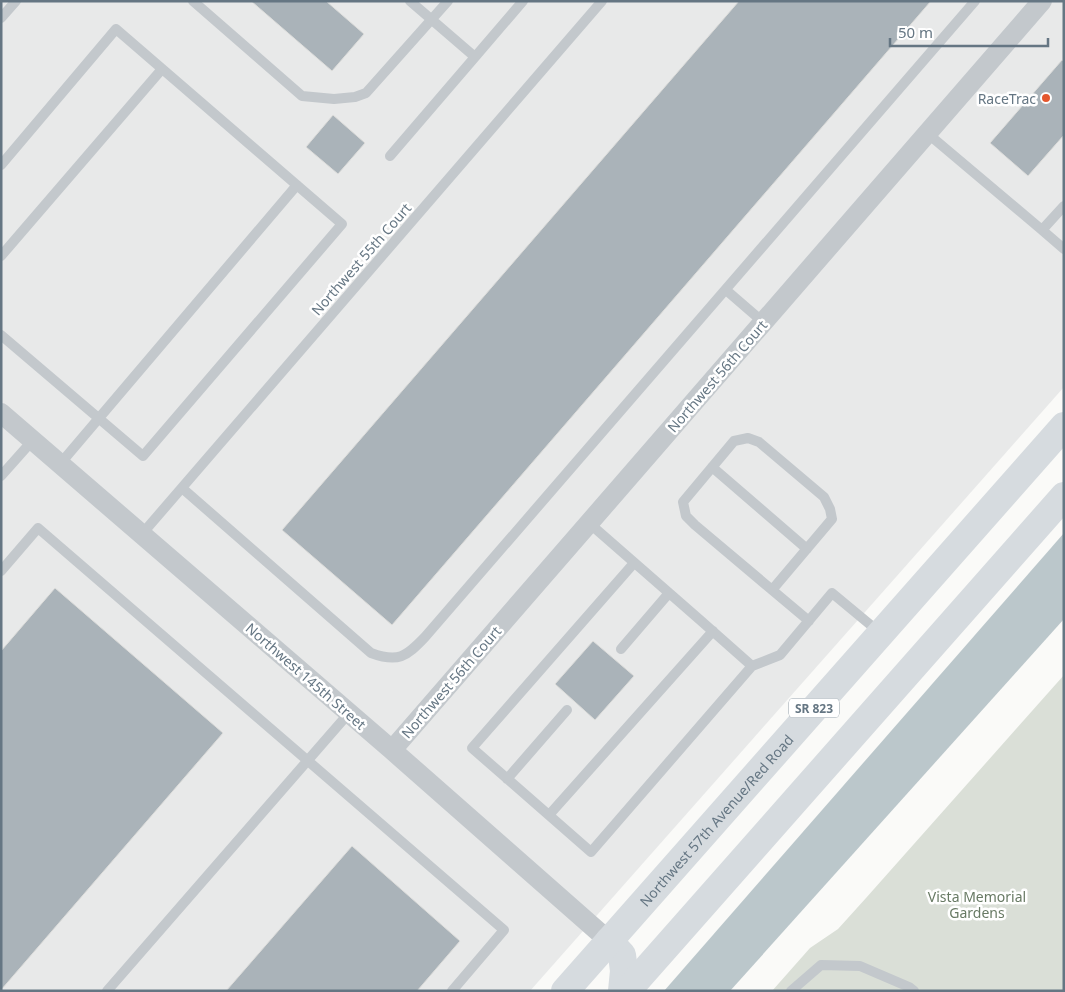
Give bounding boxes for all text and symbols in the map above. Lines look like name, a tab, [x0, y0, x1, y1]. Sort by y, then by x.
scale bar	[890, 15, 1048, 47]
text: 50 m	[898, 22, 933, 42]
place label: RaceTrac	[978, 89, 1036, 108]
marker: RaceTrac	[1040, 92, 1052, 104]
street label: Northwest 55th Court	[307, 199, 415, 319]
street label: Northwest 56th Court	[663, 316, 771, 436]
street label: Northwest 145th Street	[242, 619, 370, 733]
street label: Northwest 56th Court	[397, 622, 505, 742]
road number: SR 823	[789, 698, 839, 718]
street label: Northwest 57th Avenue/Red Road	[635, 730, 797, 910]
park label: Vista Memorial Gardens	[928, 887, 1026, 922]

